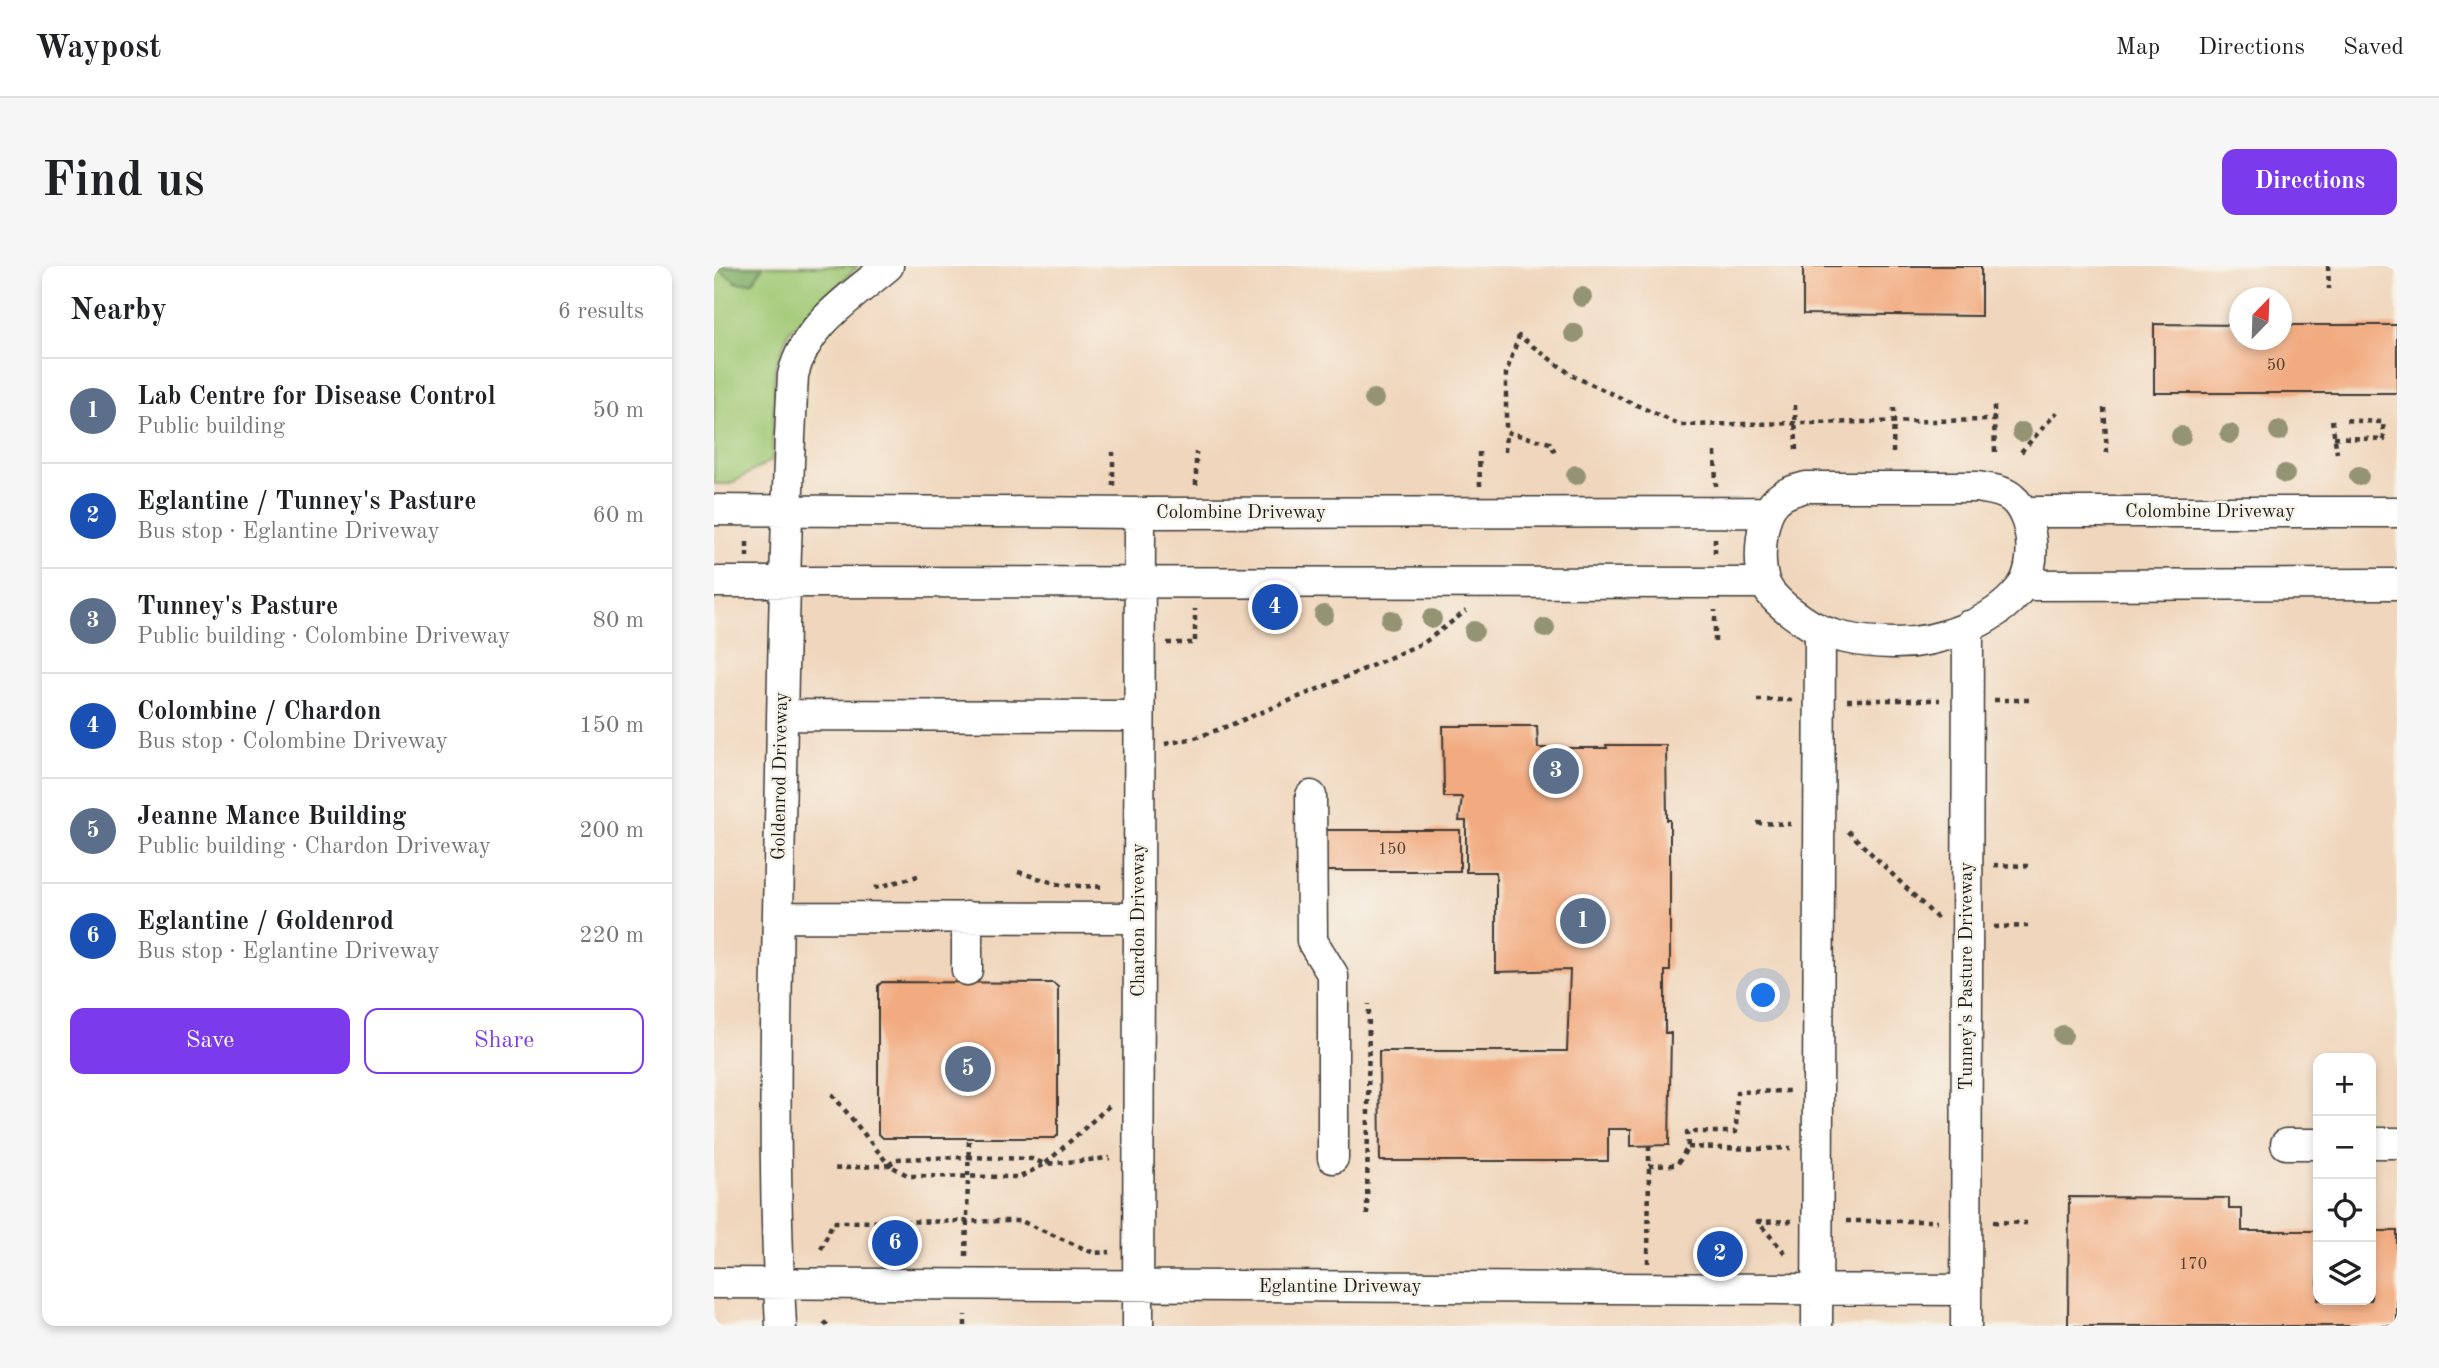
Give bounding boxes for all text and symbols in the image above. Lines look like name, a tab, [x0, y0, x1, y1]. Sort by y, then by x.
text: Waypost	[35, 32, 161, 65]
text: Map	[2116, 36, 2160, 60]
text: Directions	[2198, 36, 2305, 60]
text: Saved	[2343, 36, 2404, 60]
button: Directions	[2222, 149, 2397, 215]
text: Find us	[42, 158, 205, 207]
north arrow	[2229, 287, 2292, 350]
text: Nearby	[70, 296, 167, 326]
text: 6 results	[558, 300, 644, 323]
house number: 50	[2267, 358, 2285, 374]
text: Lab Centre for Disease Control	[137, 384, 496, 410]
text: 1	[86, 399, 100, 422]
text: 50 m	[593, 399, 644, 422]
text: Public building	[137, 415, 285, 438]
text: Eglantine / Tunney's Pasture	[137, 489, 476, 515]
street label: Colombine Driveway	[2125, 503, 2295, 522]
text: 2	[86, 504, 100, 527]
text: 60 m	[593, 504, 644, 527]
street label: Colombine Driveway	[1156, 504, 1326, 523]
text: Bus stop · Eglantine Driveway	[137, 520, 440, 543]
pin: 4	[1252, 581, 1298, 633]
text: Tunney's Pasture	[137, 594, 338, 620]
text: 3	[86, 609, 100, 632]
text: 80 m	[593, 609, 644, 632]
text: Public building · Colombine Driveway	[137, 625, 510, 648]
street label: Goldenrod Driveway	[770, 692, 792, 860]
text: Colombine / Chardon	[137, 699, 381, 725]
text: 4	[86, 714, 100, 737]
text: 150 m	[579, 714, 644, 737]
text: Bus stop · Colombine Driveway	[137, 730, 448, 753]
pin: 3	[1533, 745, 1579, 797]
text: Jeanne Mance Building	[137, 804, 407, 830]
text: 5	[86, 819, 100, 842]
text: 200 m	[579, 819, 644, 842]
text: Public building · Chardon Driveway	[137, 835, 491, 858]
house number: 150	[1378, 842, 1406, 858]
street label: Chardon Driveway	[1130, 843, 1149, 997]
street label: Tunney's Pasture Driveway	[1958, 862, 1977, 1090]
pin: 1	[1560, 895, 1606, 947]
text: Eglantine / Goldenrod	[137, 909, 394, 935]
text: 6	[86, 924, 100, 947]
text: 220 m	[579, 924, 644, 947]
text: Bus stop · Eglantine Driveway	[137, 940, 440, 963]
your location	[1746, 978, 1780, 1012]
button: Save	[70, 1008, 350, 1074]
button: Share	[364, 1008, 644, 1074]
pin: 5	[945, 1043, 991, 1095]
map controls	[2313, 1053, 2376, 1305]
button: +	[2313, 1053, 2376, 1116]
button: −	[2313, 1116, 2376, 1179]
button: locate	[2313, 1179, 2376, 1242]
pin: 6	[872, 1217, 918, 1269]
pin: 2	[1697, 1228, 1743, 1280]
button: layers	[2313, 1242, 2376, 1305]
house number: 170	[2179, 1257, 2207, 1273]
street label: Eglantine Driveway	[1258, 1278, 1422, 1297]

